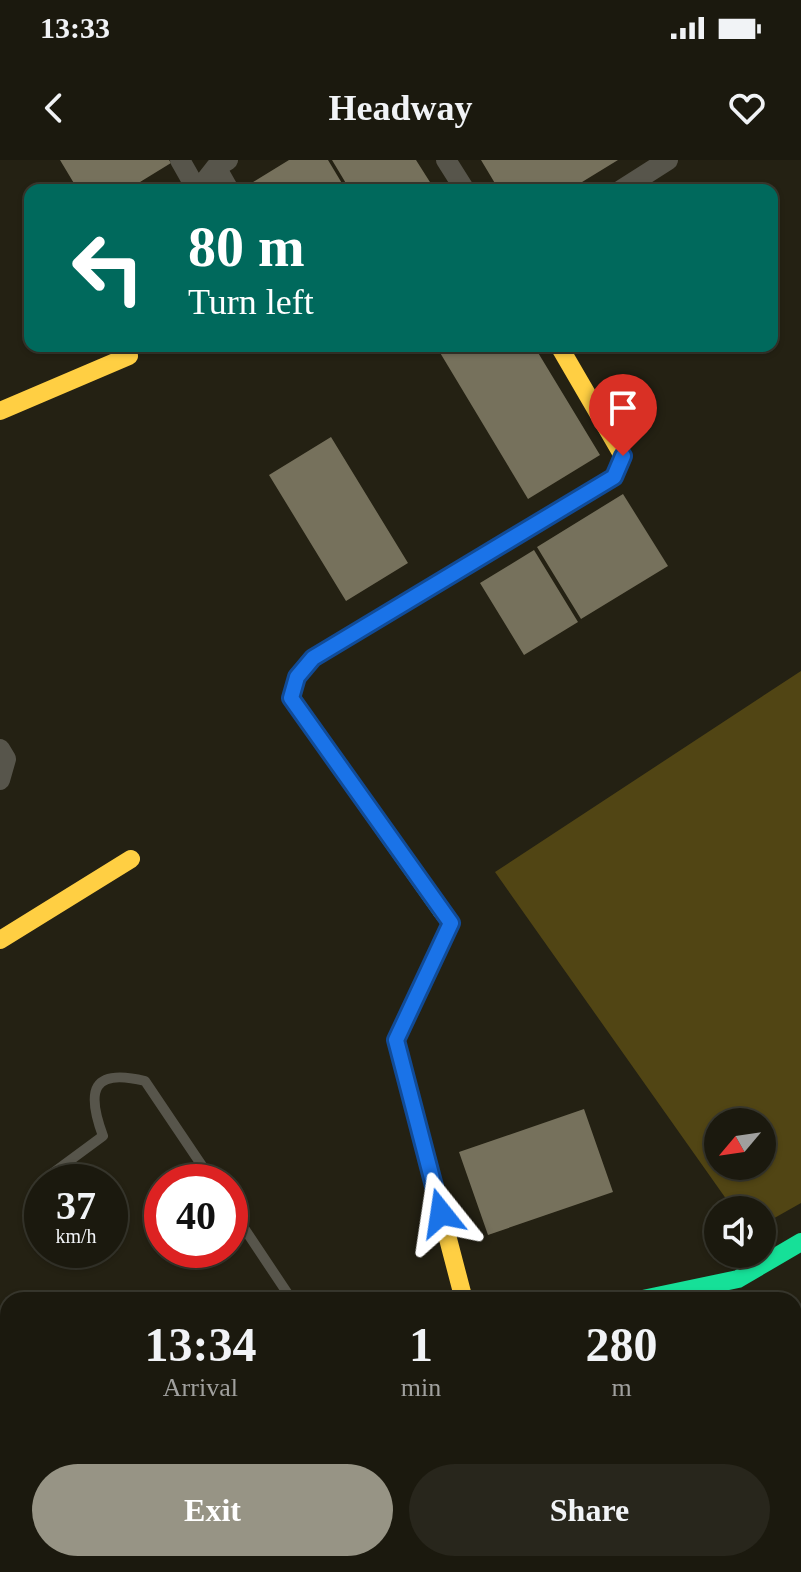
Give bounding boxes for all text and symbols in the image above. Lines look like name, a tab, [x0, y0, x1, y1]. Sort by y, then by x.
text: 13:33	[40, 11, 110, 44]
icon: back	[32, 86, 76, 130]
icon: heart	[725, 86, 769, 130]
text: Headway	[329, 88, 473, 128]
icon: left	[56, 216, 160, 320]
text: 80 m	[188, 216, 305, 278]
text: Turn left	[188, 282, 314, 322]
pin	[589, 374, 657, 456]
icon: arrive	[601, 386, 645, 430]
north arrow	[704, 1108, 776, 1180]
map controls	[704, 1108, 776, 1268]
speed limit sign: 40	[144, 1164, 248, 1268]
position arrow	[399, 1171, 483, 1255]
text: 37	[56, 1183, 96, 1228]
button: sound	[704, 1196, 776, 1268]
text: km/h	[55, 1225, 97, 1247]
text: 13:34	[144, 1318, 256, 1371]
text: 1	[409, 1318, 433, 1371]
text: 280	[586, 1318, 658, 1371]
text: Arrival	[163, 1373, 238, 1402]
text: min	[401, 1373, 441, 1402]
text: m	[611, 1373, 632, 1402]
button: Exit	[32, 1464, 393, 1556]
button: Share	[409, 1464, 770, 1556]

